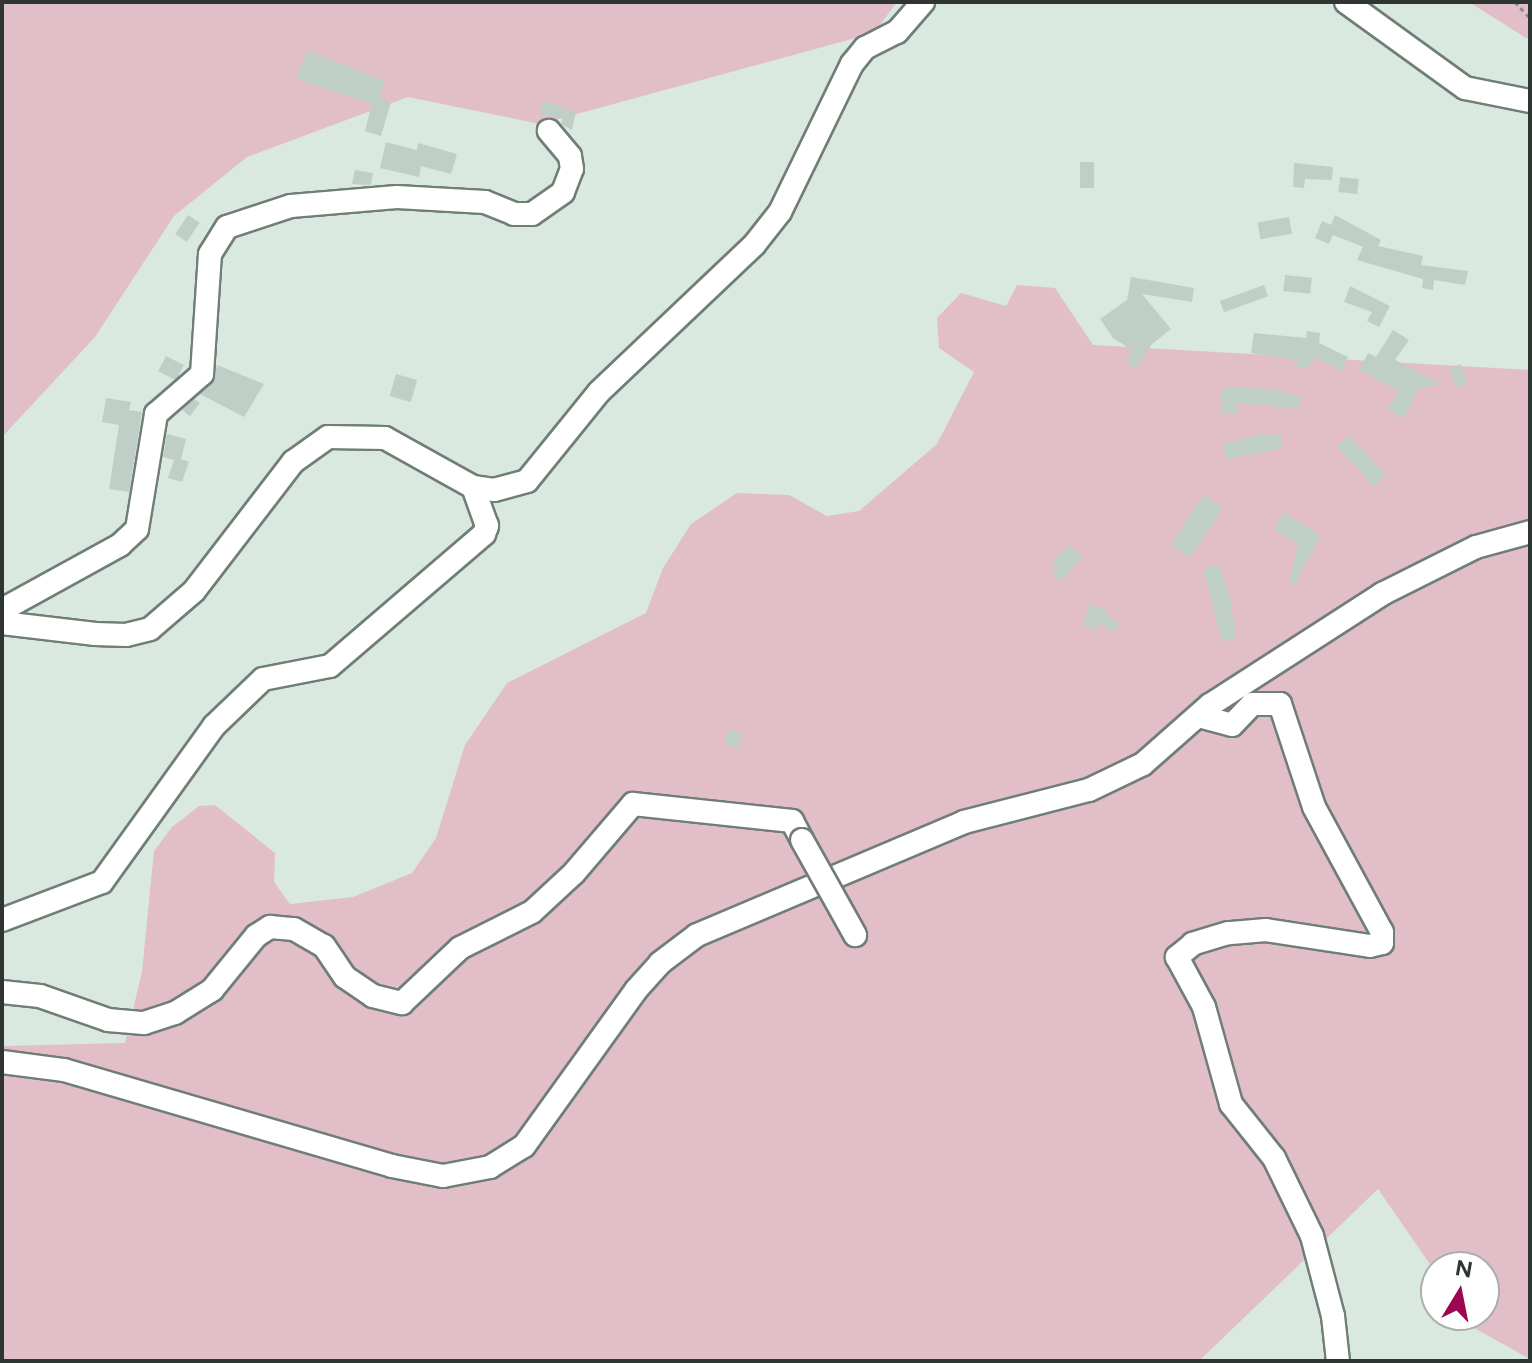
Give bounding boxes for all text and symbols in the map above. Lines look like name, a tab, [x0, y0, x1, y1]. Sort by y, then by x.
north arrow	[1420, 1251, 1500, 1331]
text: N	[1453, 1254, 1475, 1284]

